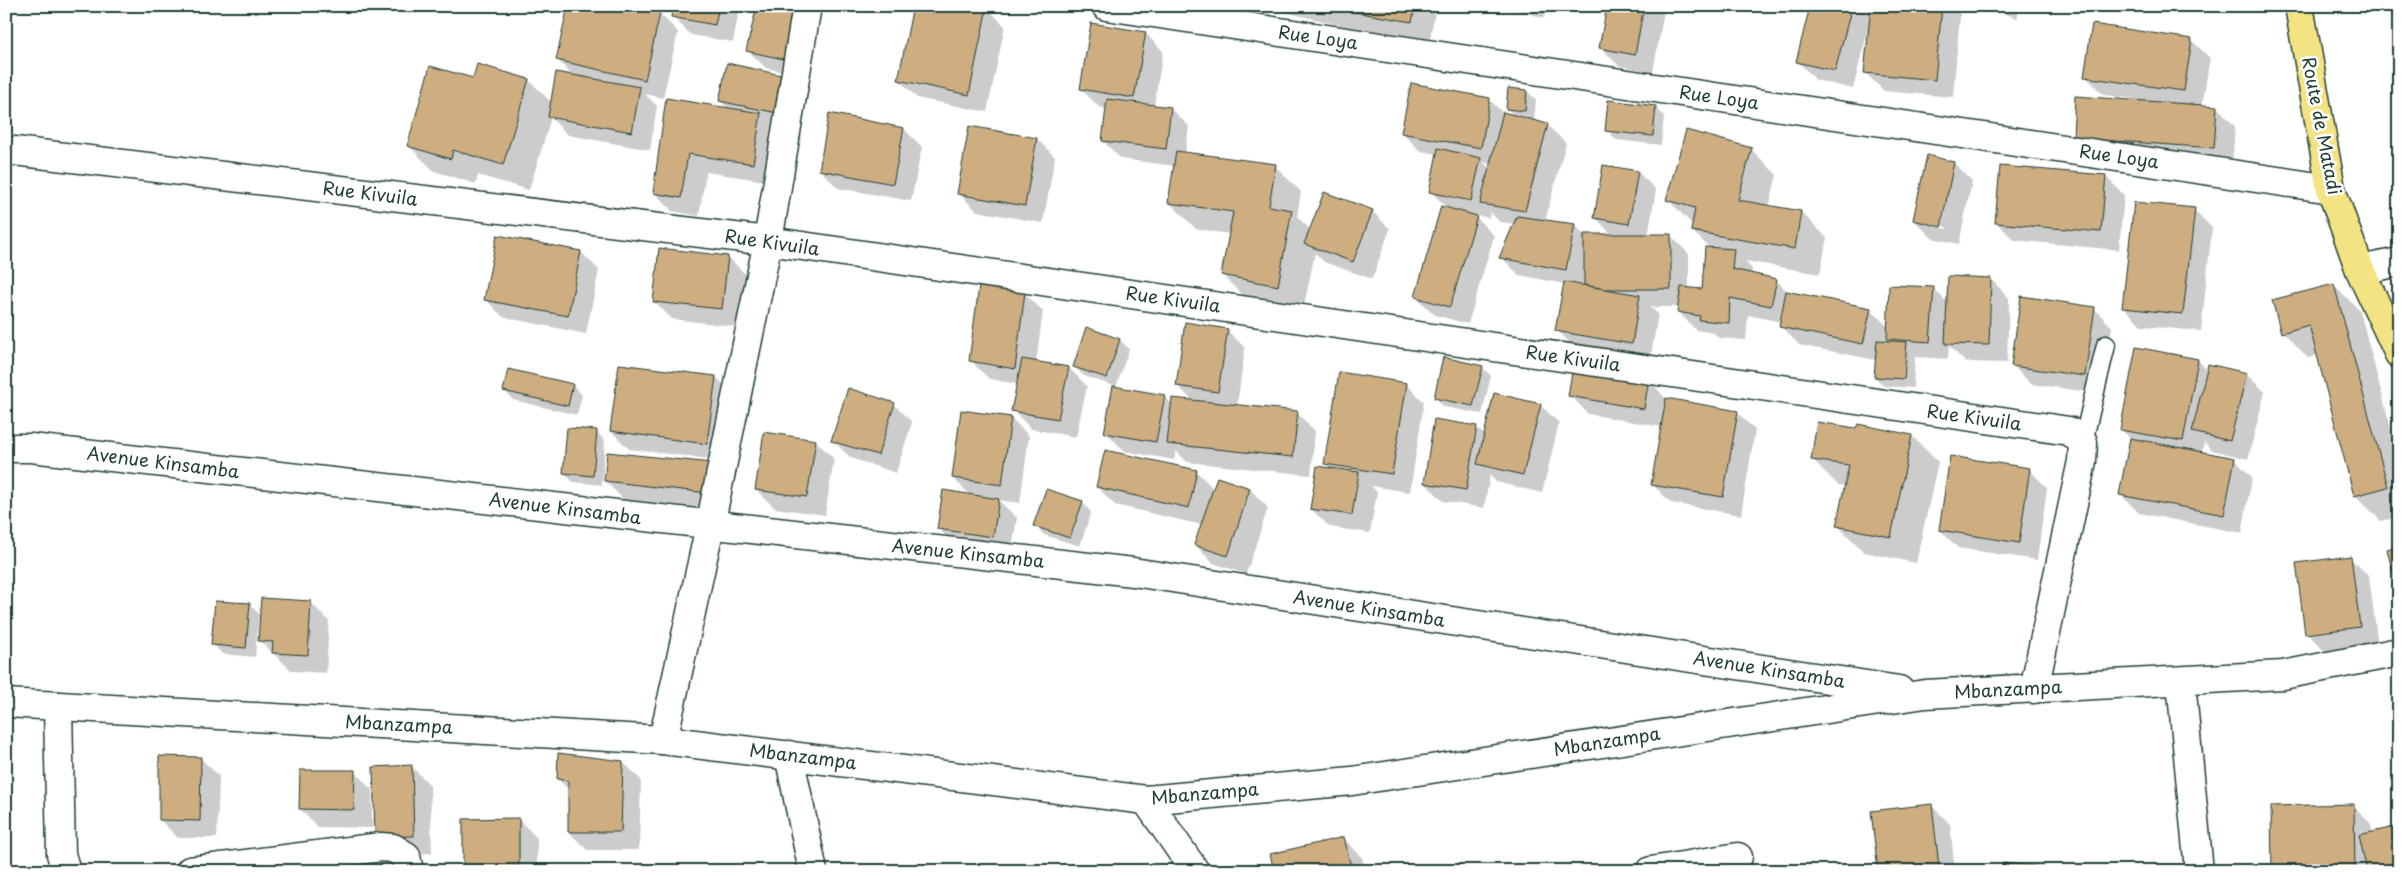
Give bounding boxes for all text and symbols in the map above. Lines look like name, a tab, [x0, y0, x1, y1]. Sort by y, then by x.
street label: Rue Loya	[1277, 18, 1361, 56]
street label: Route de Matadi	[2296, 54, 2349, 197]
street label: Rue Loya	[1678, 78, 1762, 116]
street label: Rue Loya	[2078, 137, 2162, 175]
street label: Rue Kivuila	[321, 173, 420, 212]
street label: Rue Kivuila	[723, 222, 822, 262]
street label: Rue Kivuila	[1124, 279, 1223, 319]
street label: Rue Kivuila	[1524, 338, 1623, 378]
street label: Rue Kivuila	[1925, 397, 2024, 437]
street label: Avenue Kinsamba	[85, 439, 242, 484]
street label: Avenue Kinsamba	[487, 485, 644, 530]
street label: Avenue Kinsamba	[891, 531, 1047, 574]
street label: Avenue Kinsamba	[1291, 582, 1448, 633]
street label: Avenue Kinsamba	[1691, 643, 1848, 694]
street label: Mbanzampa	[1953, 672, 2062, 705]
street label: Mbanzampa	[345, 707, 454, 740]
street label: Mbanzampa	[1551, 719, 1662, 762]
street label: Mbanzampa	[748, 736, 858, 775]
street label: Mbanzampa	[1150, 774, 1260, 811]

